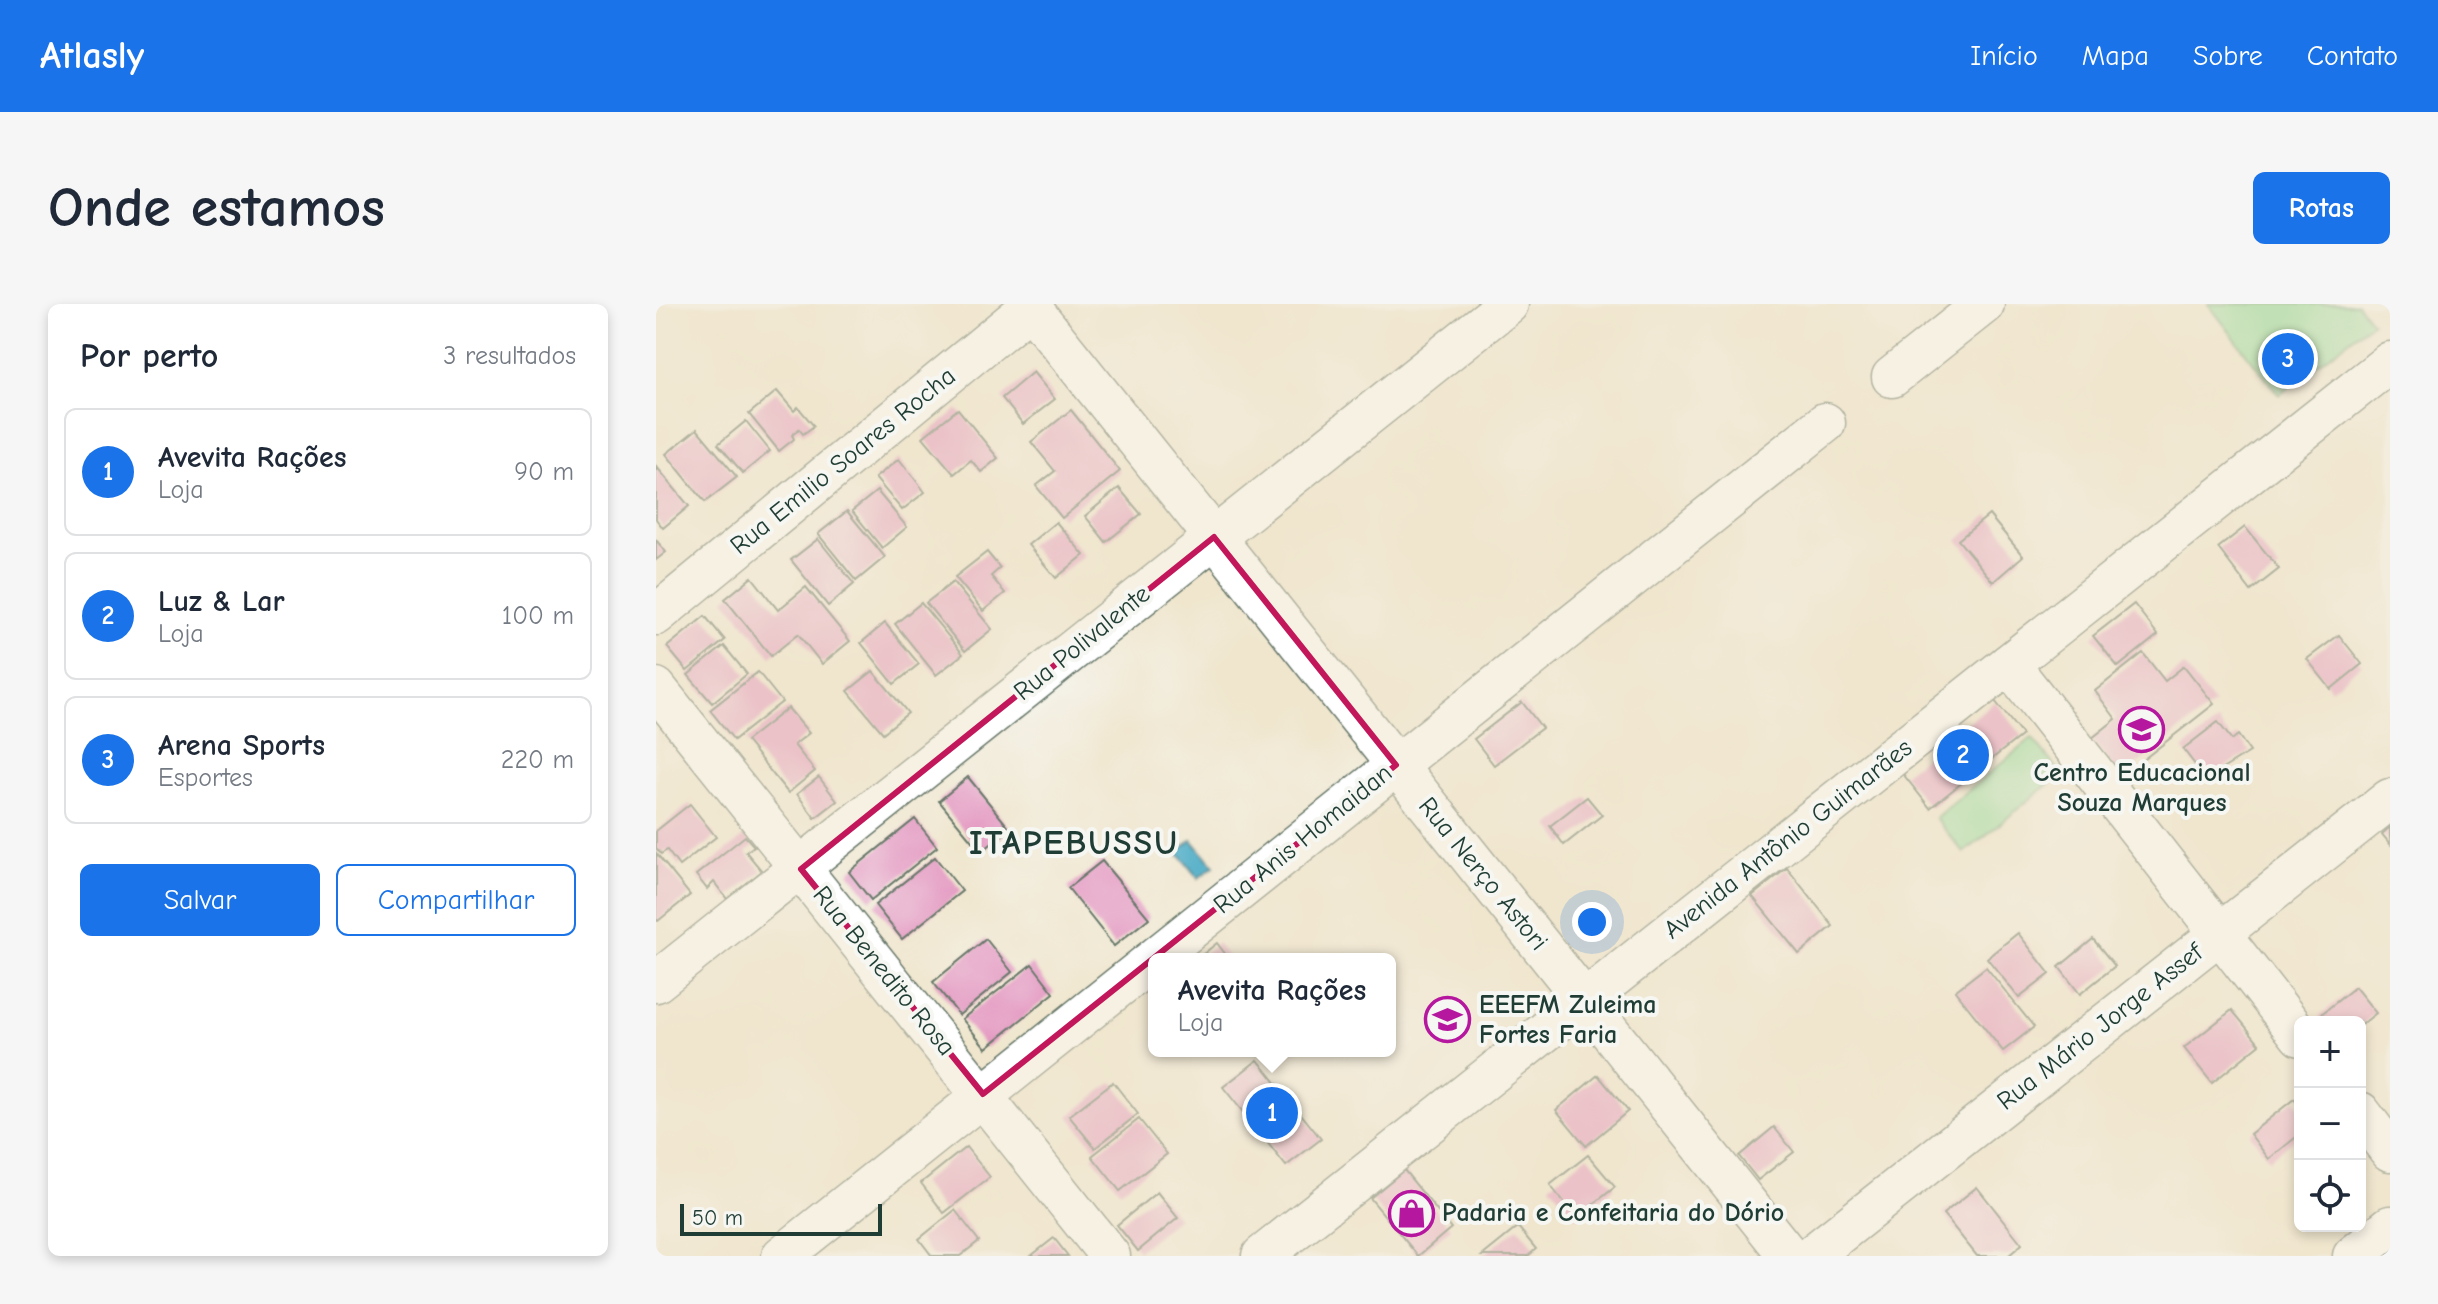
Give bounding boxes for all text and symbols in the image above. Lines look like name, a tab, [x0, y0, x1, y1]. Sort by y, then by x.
text: Atlasly	[40, 34, 144, 78]
text: Início	[1970, 40, 2038, 72]
text: Mapa	[2082, 40, 2149, 72]
text: Sobre	[2193, 40, 2263, 72]
text: Contato	[2307, 40, 2398, 72]
button: Rotas	[2253, 172, 2390, 244]
text: Onde estamos	[48, 176, 385, 240]
pin: 3	[2262, 329, 2314, 389]
text: Por perto	[80, 336, 218, 376]
text: 3 resultados	[443, 341, 576, 371]
street label: Rua Emilio Soares Rocha	[724, 361, 962, 561]
text: Avevita Rações	[158, 440, 346, 475]
text: 1	[103, 457, 113, 487]
text: 90 m	[514, 457, 574, 487]
text: Loja	[158, 475, 204, 505]
street label: Rua Polivalente	[1008, 579, 1156, 707]
text: Luz & Lar	[158, 584, 285, 619]
text: 2	[102, 601, 114, 631]
text: 100 m	[502, 601, 574, 631]
text: Loja	[158, 619, 204, 649]
school or university icon: Centro Educacional Souza Marques	[2118, 706, 2166, 754]
pin: 2	[1937, 725, 1989, 785]
text: Arena Sports	[158, 728, 325, 763]
street label: Avenida Antônio Guimarães	[1658, 733, 1918, 945]
text: 3	[102, 745, 114, 775]
text: 220 m	[501, 745, 574, 775]
street label: Rua Anis Homaidan	[1208, 758, 1398, 920]
place label: Centro Educacional Souza Marques	[2033, 758, 2251, 818]
text: Esportes	[158, 763, 253, 793]
street label: Rua Nerço Astori	[1412, 791, 1554, 957]
district label: ITAPEBUSSU	[969, 823, 1179, 863]
button: Salvar	[80, 864, 320, 936]
button: Compartilhar	[336, 864, 576, 936]
street label: Rua Benedito Rosa	[807, 880, 961, 1062]
your location	[1572, 902, 1612, 942]
street label: Rua Mário Jorge Assef	[1991, 936, 2210, 1117]
popup	[1148, 953, 1396, 1057]
text: Avevita Rações	[1178, 973, 1366, 1008]
place label: EEEFM Zuleima Fortes Faria	[1479, 990, 1656, 1050]
school or university icon: EEEFM Zuleima Fortes Faria	[1424, 996, 1472, 1044]
text: Loja	[1178, 1008, 1224, 1038]
map controls	[2294, 1016, 2366, 1232]
button: +	[2294, 1016, 2366, 1088]
pin: 1	[1246, 1083, 1298, 1143]
button: −	[2294, 1088, 2366, 1160]
button: locate	[2294, 1160, 2366, 1232]
shop icon: Padaria e Confeitaria do Dório	[1387, 1189, 1435, 1237]
place label: Padaria e Confeitaria do Dório	[1442, 1198, 1784, 1228]
scale bar	[680, 1200, 882, 1236]
text: 50 m	[692, 1205, 743, 1231]

